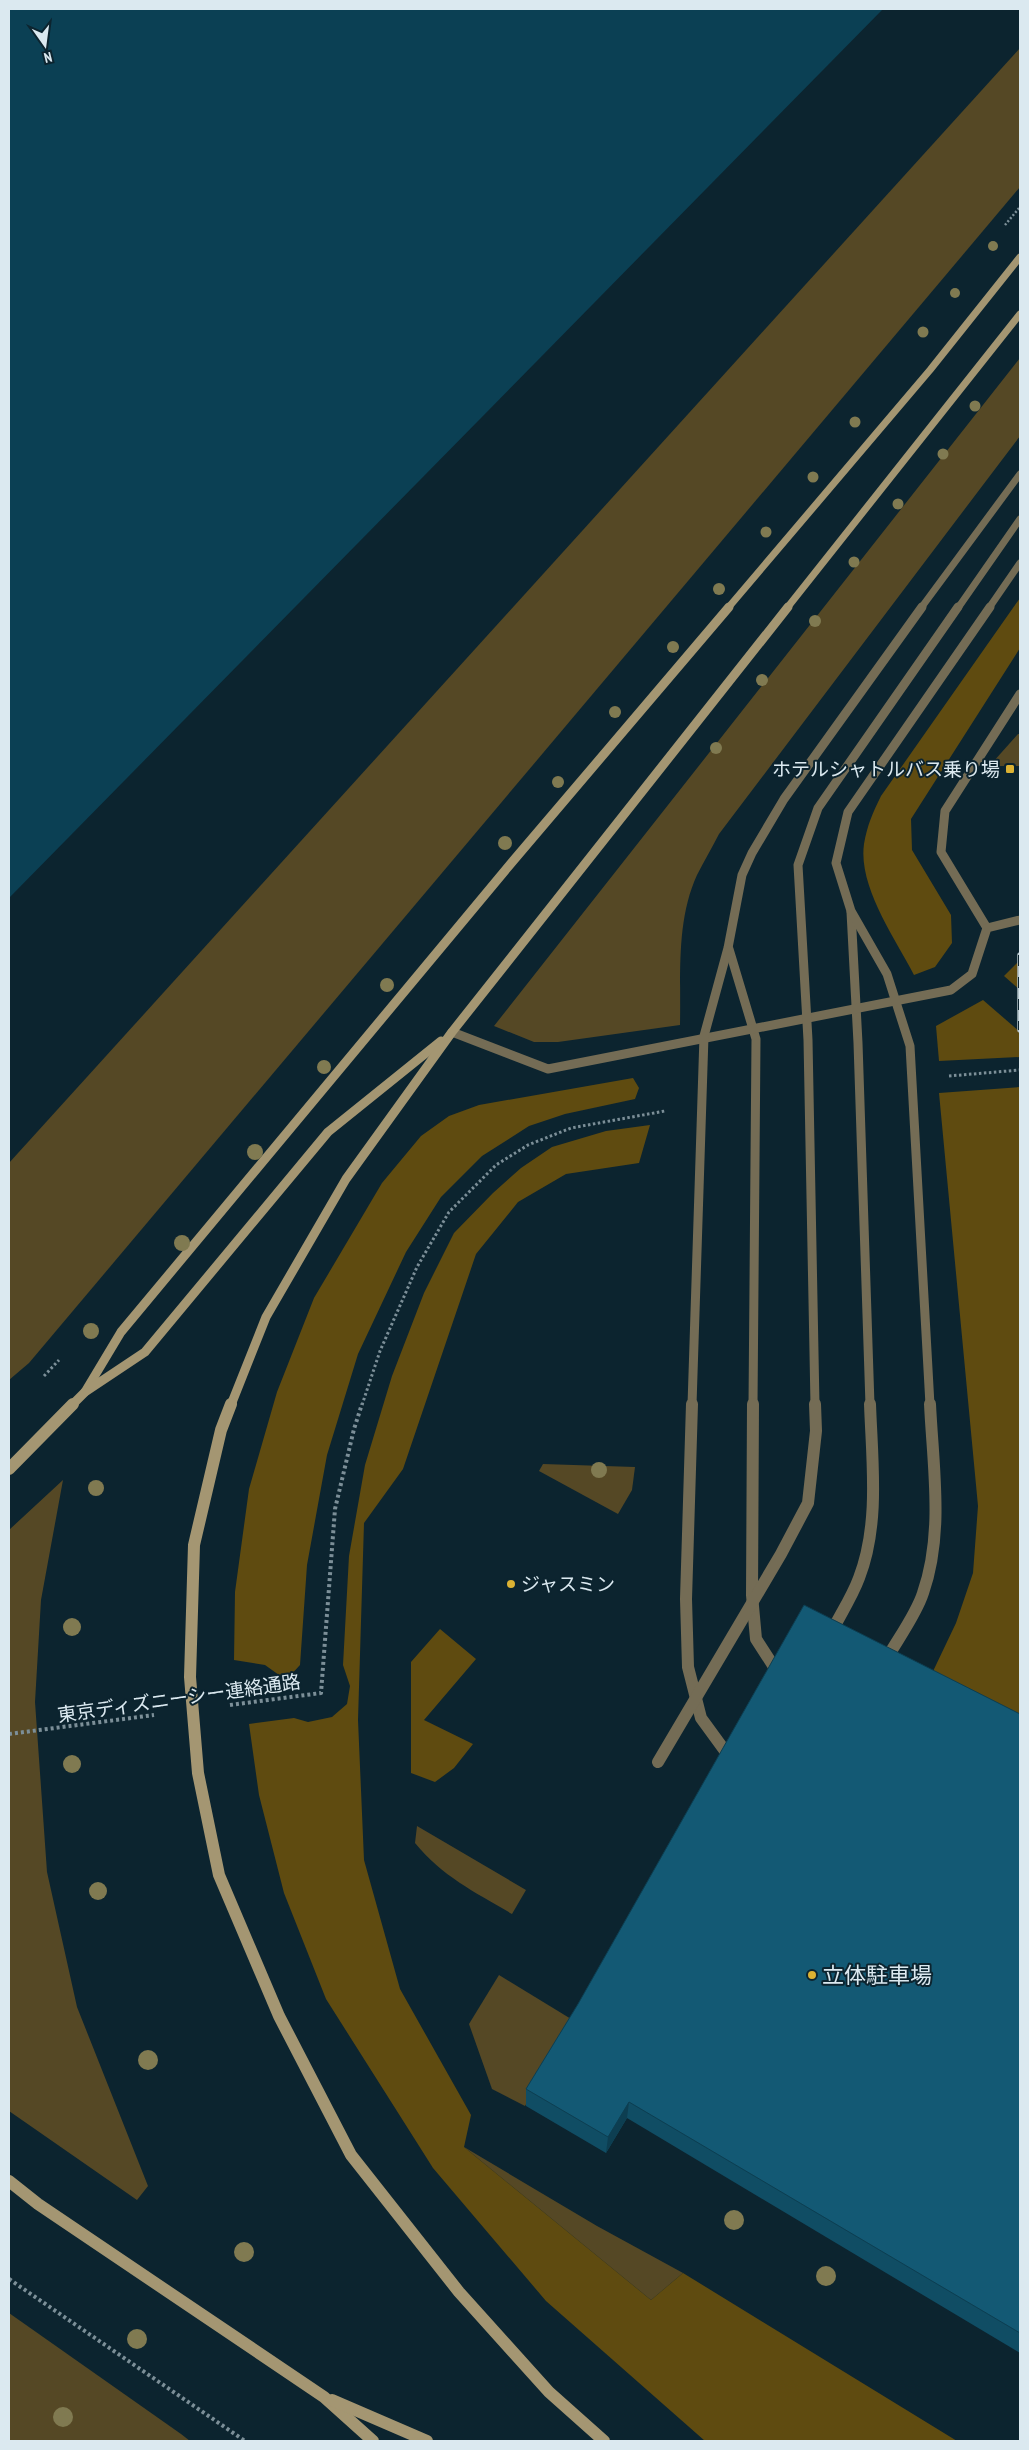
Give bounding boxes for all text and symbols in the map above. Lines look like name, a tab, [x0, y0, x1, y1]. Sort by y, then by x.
north arrow	[20, 20, 70, 70]
text: N	[42, 48, 54, 67]
place label: ホテルシャトルバス乗り場	[772, 757, 1000, 781]
marker: ホテルシャトルバス乗り場	[1004, 763, 1016, 775]
place label: ジャスミン	[521, 1572, 615, 1596]
marker: ジャスミン	[505, 1578, 517, 1590]
street label: 東京ディズニーシー連絡通路	[56, 1669, 302, 1727]
place label: 立体駐車場	[822, 1961, 932, 1989]
marker: 立体駐車場	[806, 1969, 818, 1981]

